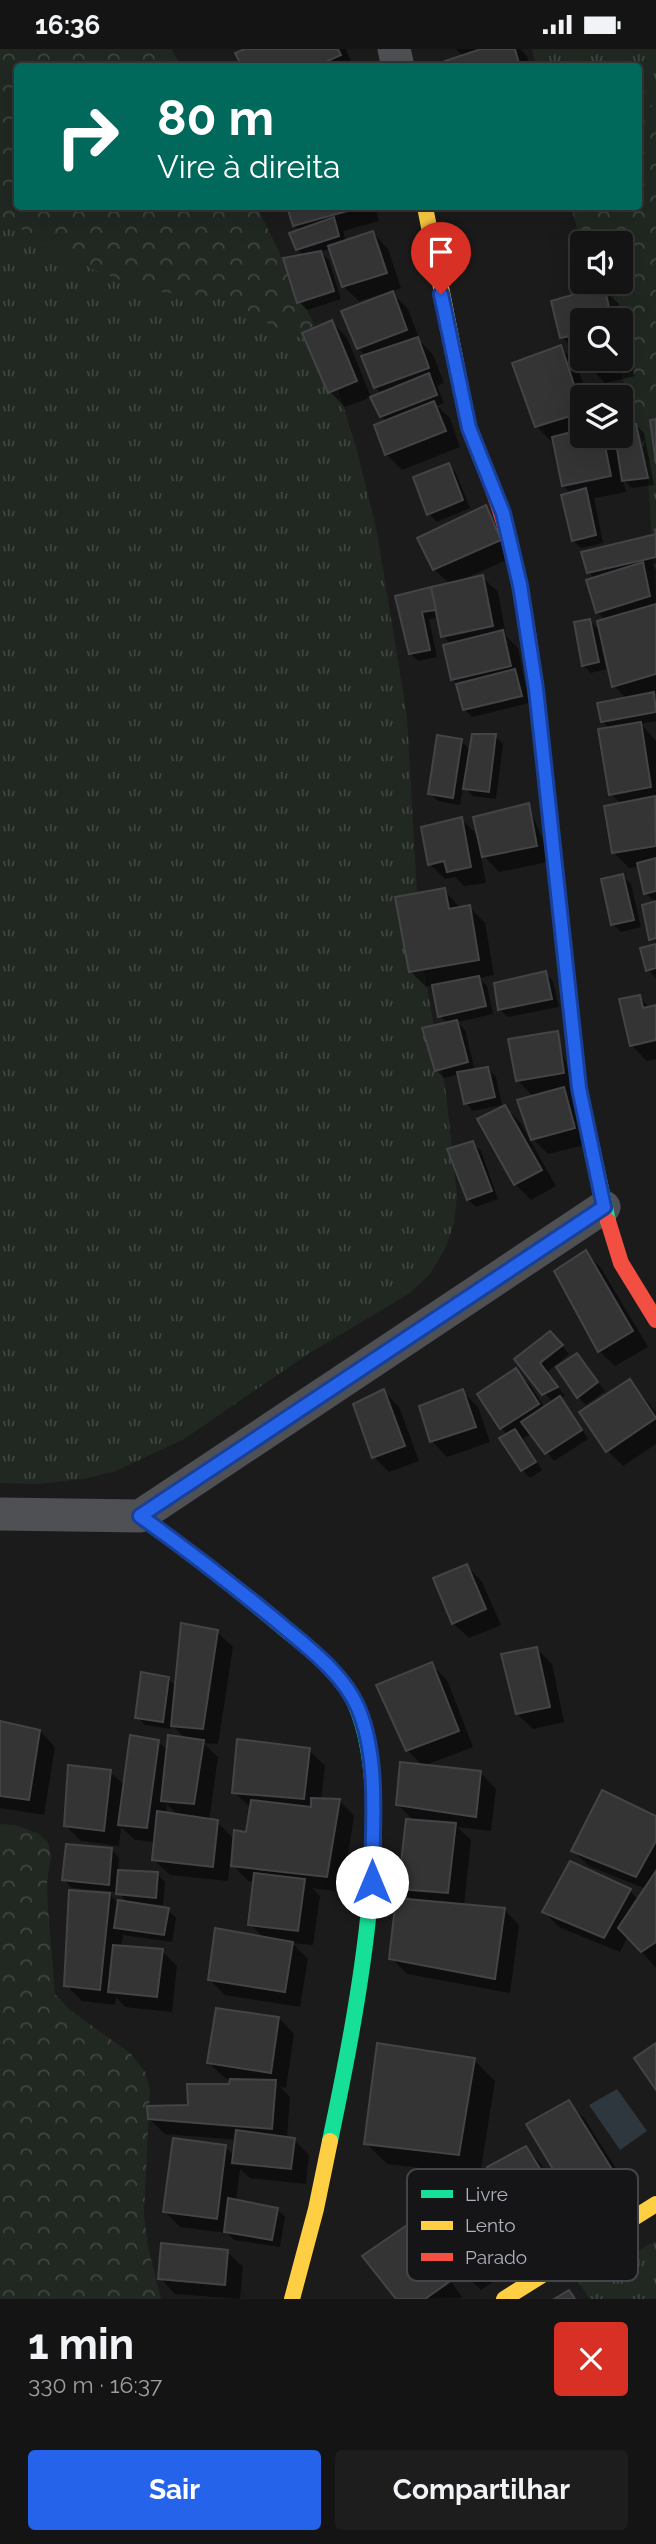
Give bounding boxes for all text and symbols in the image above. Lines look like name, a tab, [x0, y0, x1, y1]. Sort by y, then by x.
text: 16:36	[35, 10, 100, 40]
text: 80 m	[157, 89, 274, 146]
icon: right	[42, 91, 133, 182]
text: Vire à direita	[157, 148, 340, 185]
pin	[411, 222, 471, 294]
map controls	[570, 231, 633, 448]
button: sound	[570, 231, 633, 294]
icon: arrive	[422, 233, 460, 271]
button: search	[570, 308, 633, 371]
button: layers	[570, 385, 633, 448]
position arrow	[335, 1845, 409, 1919]
legend	[407, 2169, 638, 2281]
text: Livre	[465, 2183, 508, 2205]
text: Lento	[465, 2214, 516, 2236]
text: Parado	[465, 2246, 527, 2268]
text: 1 min	[28, 2320, 134, 2369]
button: close	[554, 2322, 628, 2396]
text: 330 m · 16:37	[28, 2371, 162, 2398]
button: Sair	[28, 2450, 321, 2530]
button: Compartilhar	[335, 2450, 628, 2530]

